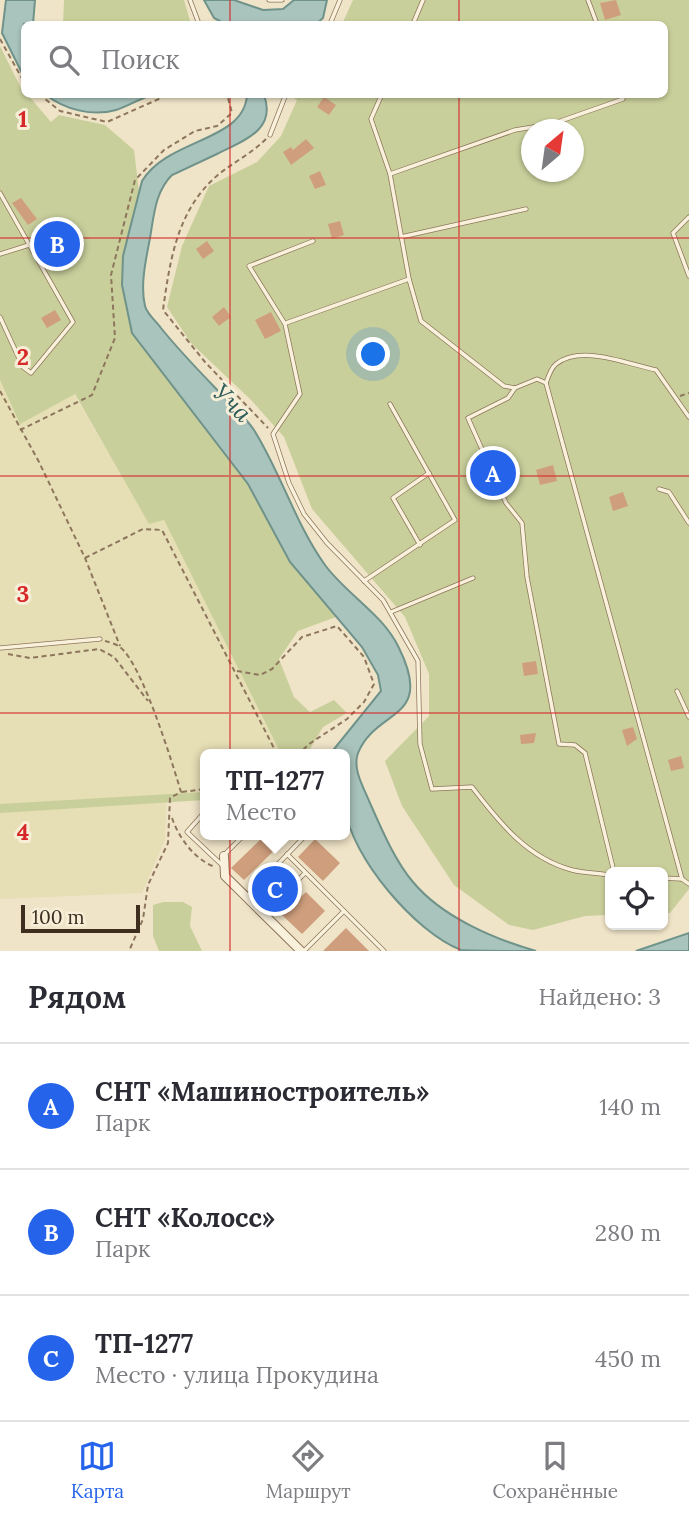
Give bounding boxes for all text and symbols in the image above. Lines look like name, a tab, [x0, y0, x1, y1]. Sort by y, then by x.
search box	[21, 21, 668, 98]
icon: search	[45, 41, 83, 79]
text: Поиск	[101, 43, 180, 76]
text: 1	[18, 104, 28, 133]
north arrow	[521, 119, 584, 182]
pin: B	[34, 218, 80, 270]
your location	[356, 337, 390, 371]
text: 2	[17, 342, 29, 371]
water label: Уча	[207, 377, 259, 429]
pin: A	[470, 447, 516, 499]
text: 3	[17, 579, 29, 608]
popup	[200, 749, 350, 840]
text: ТП-1277	[226, 764, 324, 797]
text: Место	[226, 797, 296, 826]
text: 4	[17, 817, 29, 846]
pin: C	[252, 863, 298, 915]
map controls	[605, 867, 668, 930]
button: locate	[605, 867, 668, 930]
scale bar	[21, 902, 140, 934]
text: 100 m	[32, 905, 85, 929]
text: Рядом	[28, 978, 126, 1016]
text: Найдено: 3	[539, 982, 661, 1011]
text: СНТ «Машиностроитель»	[95, 1075, 429, 1108]
text: A	[43, 1092, 59, 1121]
text: 140 m	[599, 1092, 661, 1121]
text: Парк	[95, 1108, 150, 1137]
text: СНТ «Колосс»	[95, 1201, 275, 1234]
text: B	[43, 1218, 59, 1247]
text: 280 m	[595, 1218, 661, 1247]
text: Парк	[95, 1234, 150, 1263]
text: ТП-1277	[95, 1327, 193, 1360]
text: C	[43, 1344, 59, 1373]
text: 450 m	[595, 1344, 661, 1373]
text: Место · улица Прокудина	[95, 1360, 379, 1389]
tab: Карта	[71, 1437, 124, 1503]
tab: Маршрут	[266, 1437, 351, 1503]
tab: Сохранённые	[492, 1437, 618, 1503]

